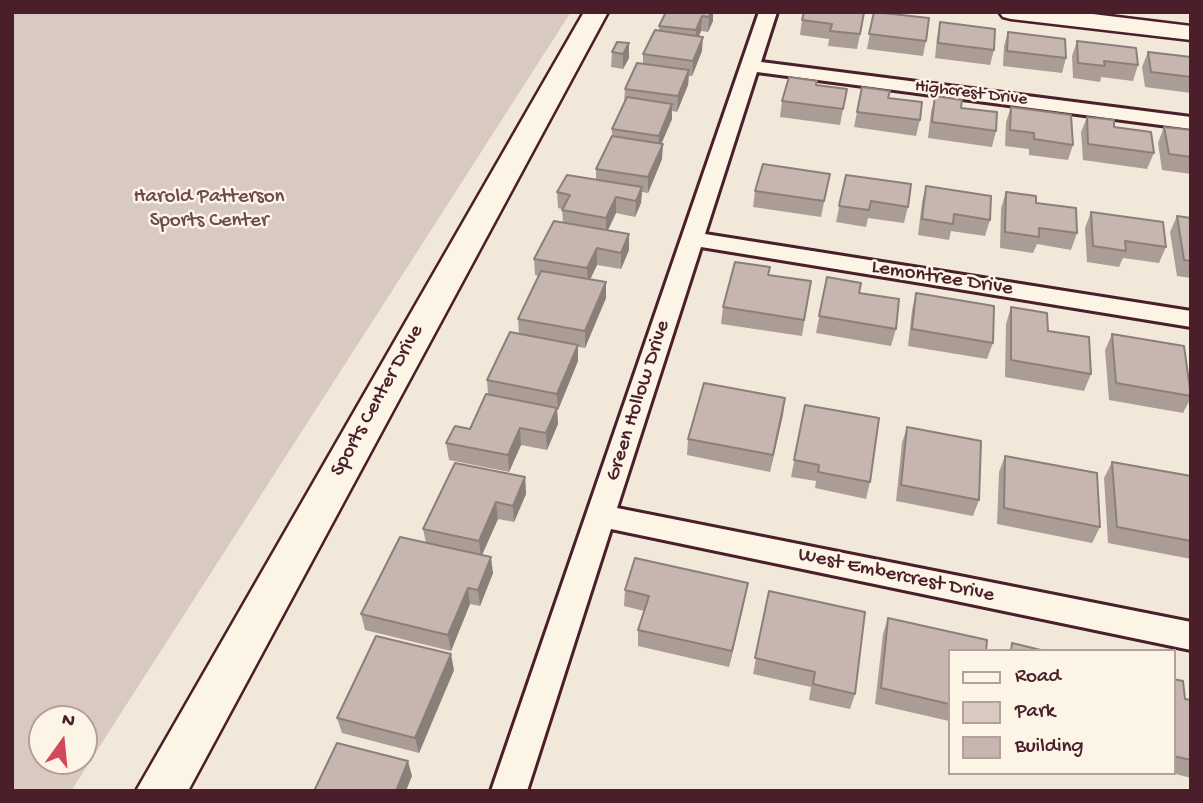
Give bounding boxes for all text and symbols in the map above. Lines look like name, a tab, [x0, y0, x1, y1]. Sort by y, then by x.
street label: Highcrest Drive	[913, 76, 1029, 112]
park label: Harold Patterson Sports Center	[133, 185, 285, 235]
street label: Lemontree Drive	[870, 255, 1014, 303]
street label: Green Hollow Drive	[601, 318, 677, 484]
street label: Sports Center Drive	[326, 321, 430, 481]
street label: West Embercrest Drive	[796, 543, 996, 609]
legend	[948, 649, 1175, 775]
text: Road	[1015, 665, 1061, 690]
text: Park	[1015, 700, 1055, 725]
north arrow	[28, 705, 98, 775]
text: N	[59, 708, 77, 734]
text: Building	[1015, 735, 1084, 760]

